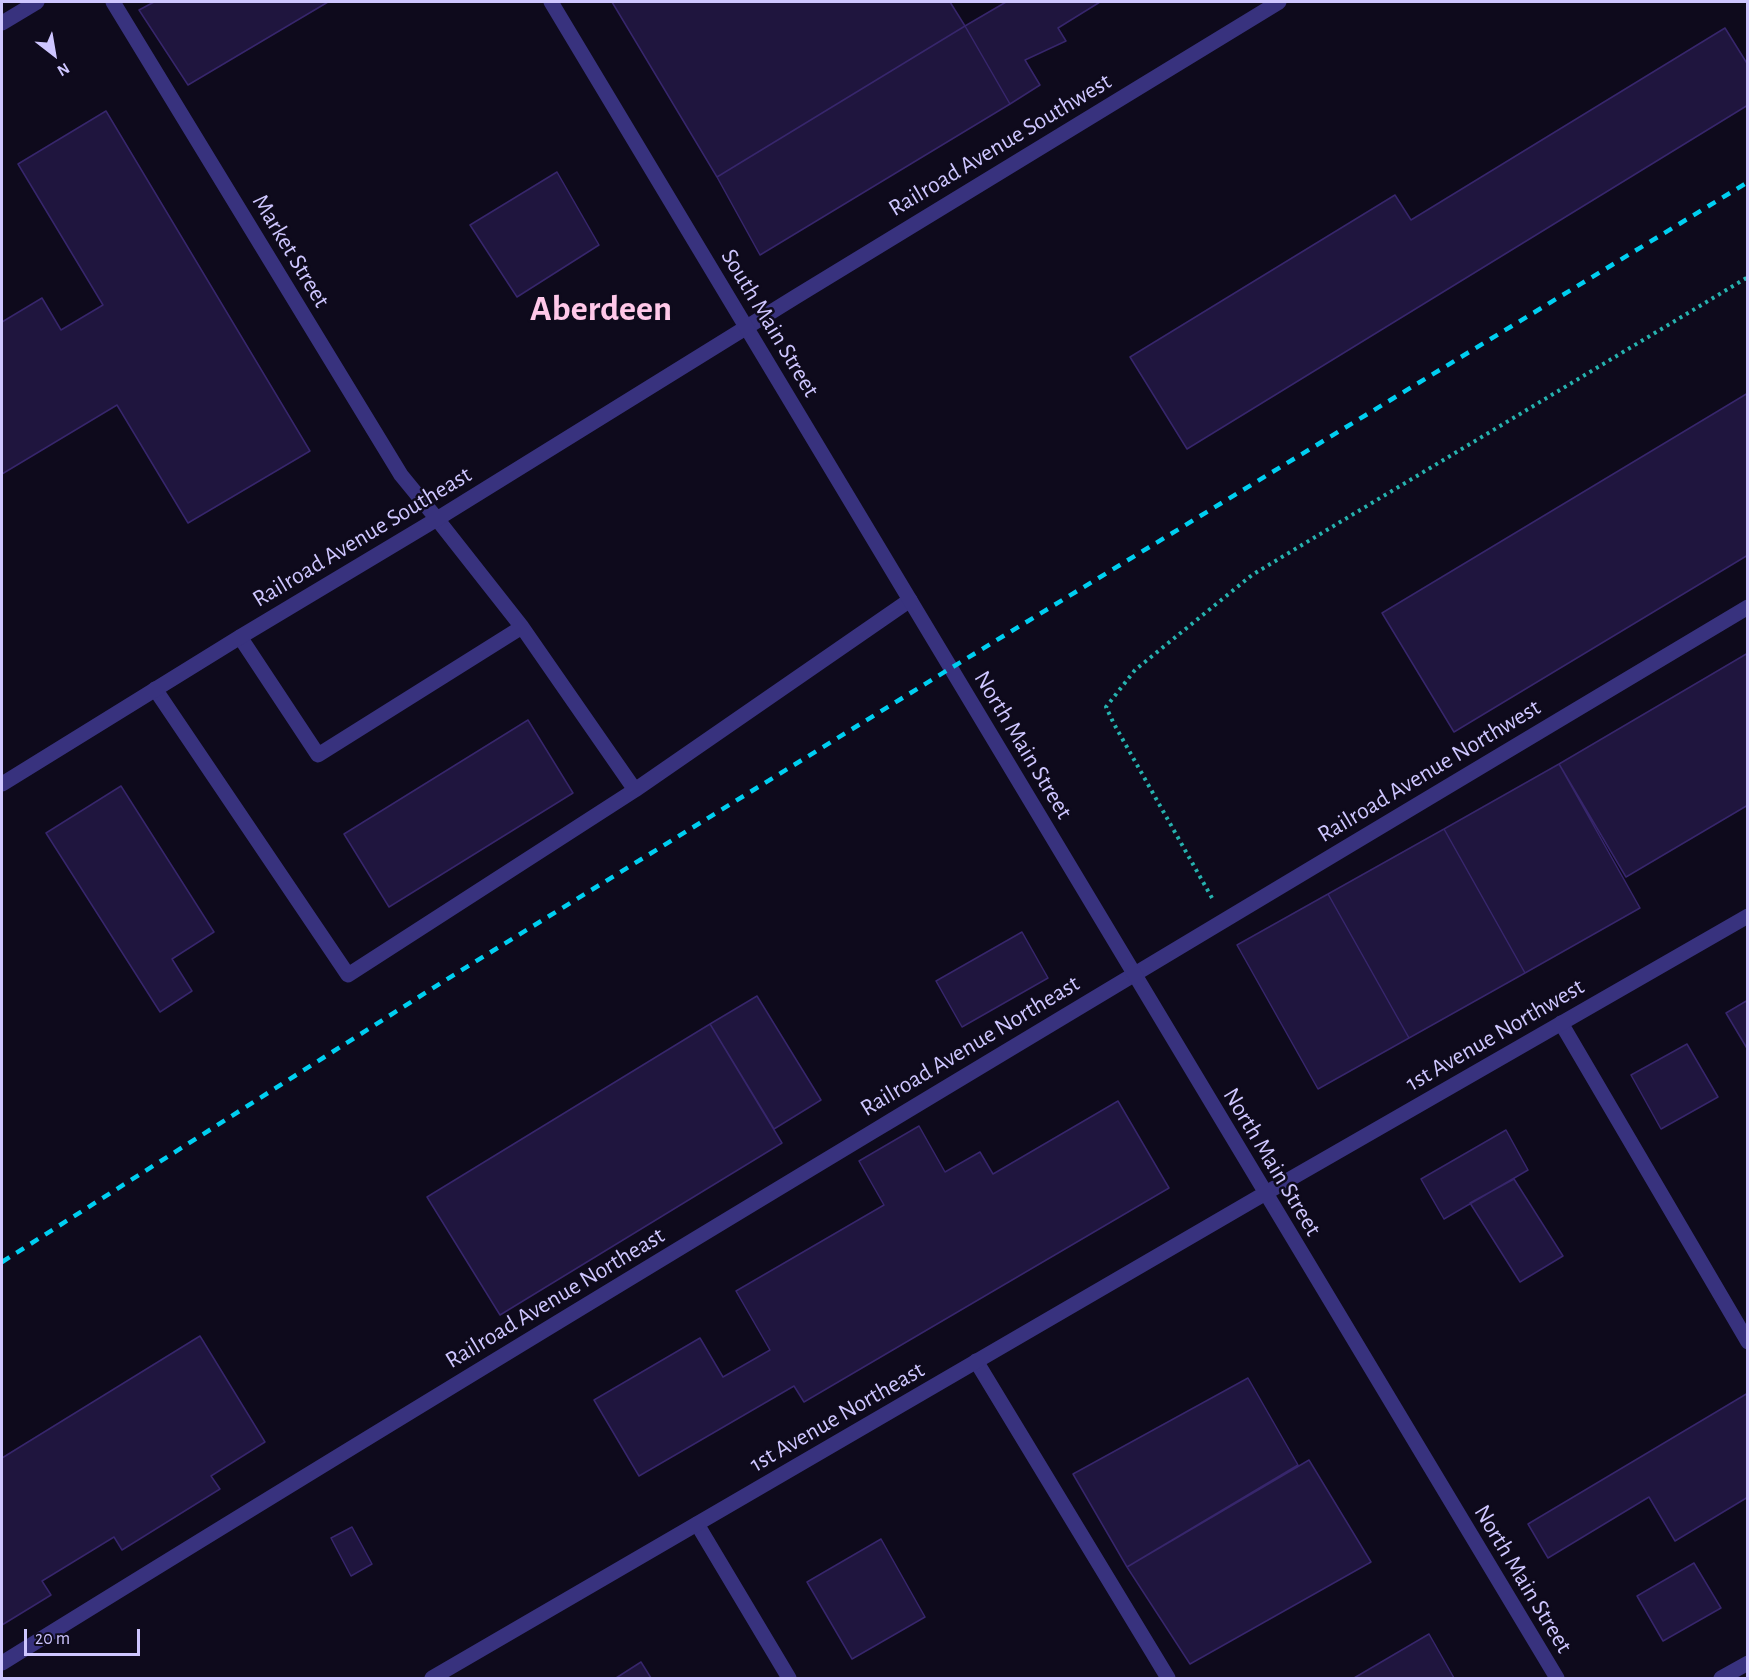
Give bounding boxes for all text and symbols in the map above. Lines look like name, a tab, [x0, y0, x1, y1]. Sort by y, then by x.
north arrow	[24, 24, 84, 84]
text: N	[54, 60, 72, 79]
street label: Railroad Avenue Southwest	[883, 67, 1117, 223]
street label: Market Street	[246, 189, 336, 313]
street label: South Main Street	[715, 244, 825, 402]
district label: Aberdeen	[530, 287, 672, 331]
street label: Railroad Avenue Southeast	[247, 460, 477, 614]
street label: North Main Street	[967, 666, 1079, 824]
street label: Railroad Avenue Northwest	[1312, 693, 1546, 849]
street label: Railroad Avenue Northeast	[855, 969, 1085, 1123]
street label: 1st Avenue Northwest	[1401, 972, 1589, 1098]
street label: North Main Street	[1216, 1083, 1328, 1241]
street label: Railroad Avenue Northeast	[440, 1221, 670, 1375]
street label: 1st Avenue Northeast	[745, 1355, 929, 1479]
street label: North Main Street	[1467, 1500, 1579, 1658]
scale bar	[27, 1617, 142, 1655]
text: 20 m	[35, 1630, 70, 1648]

